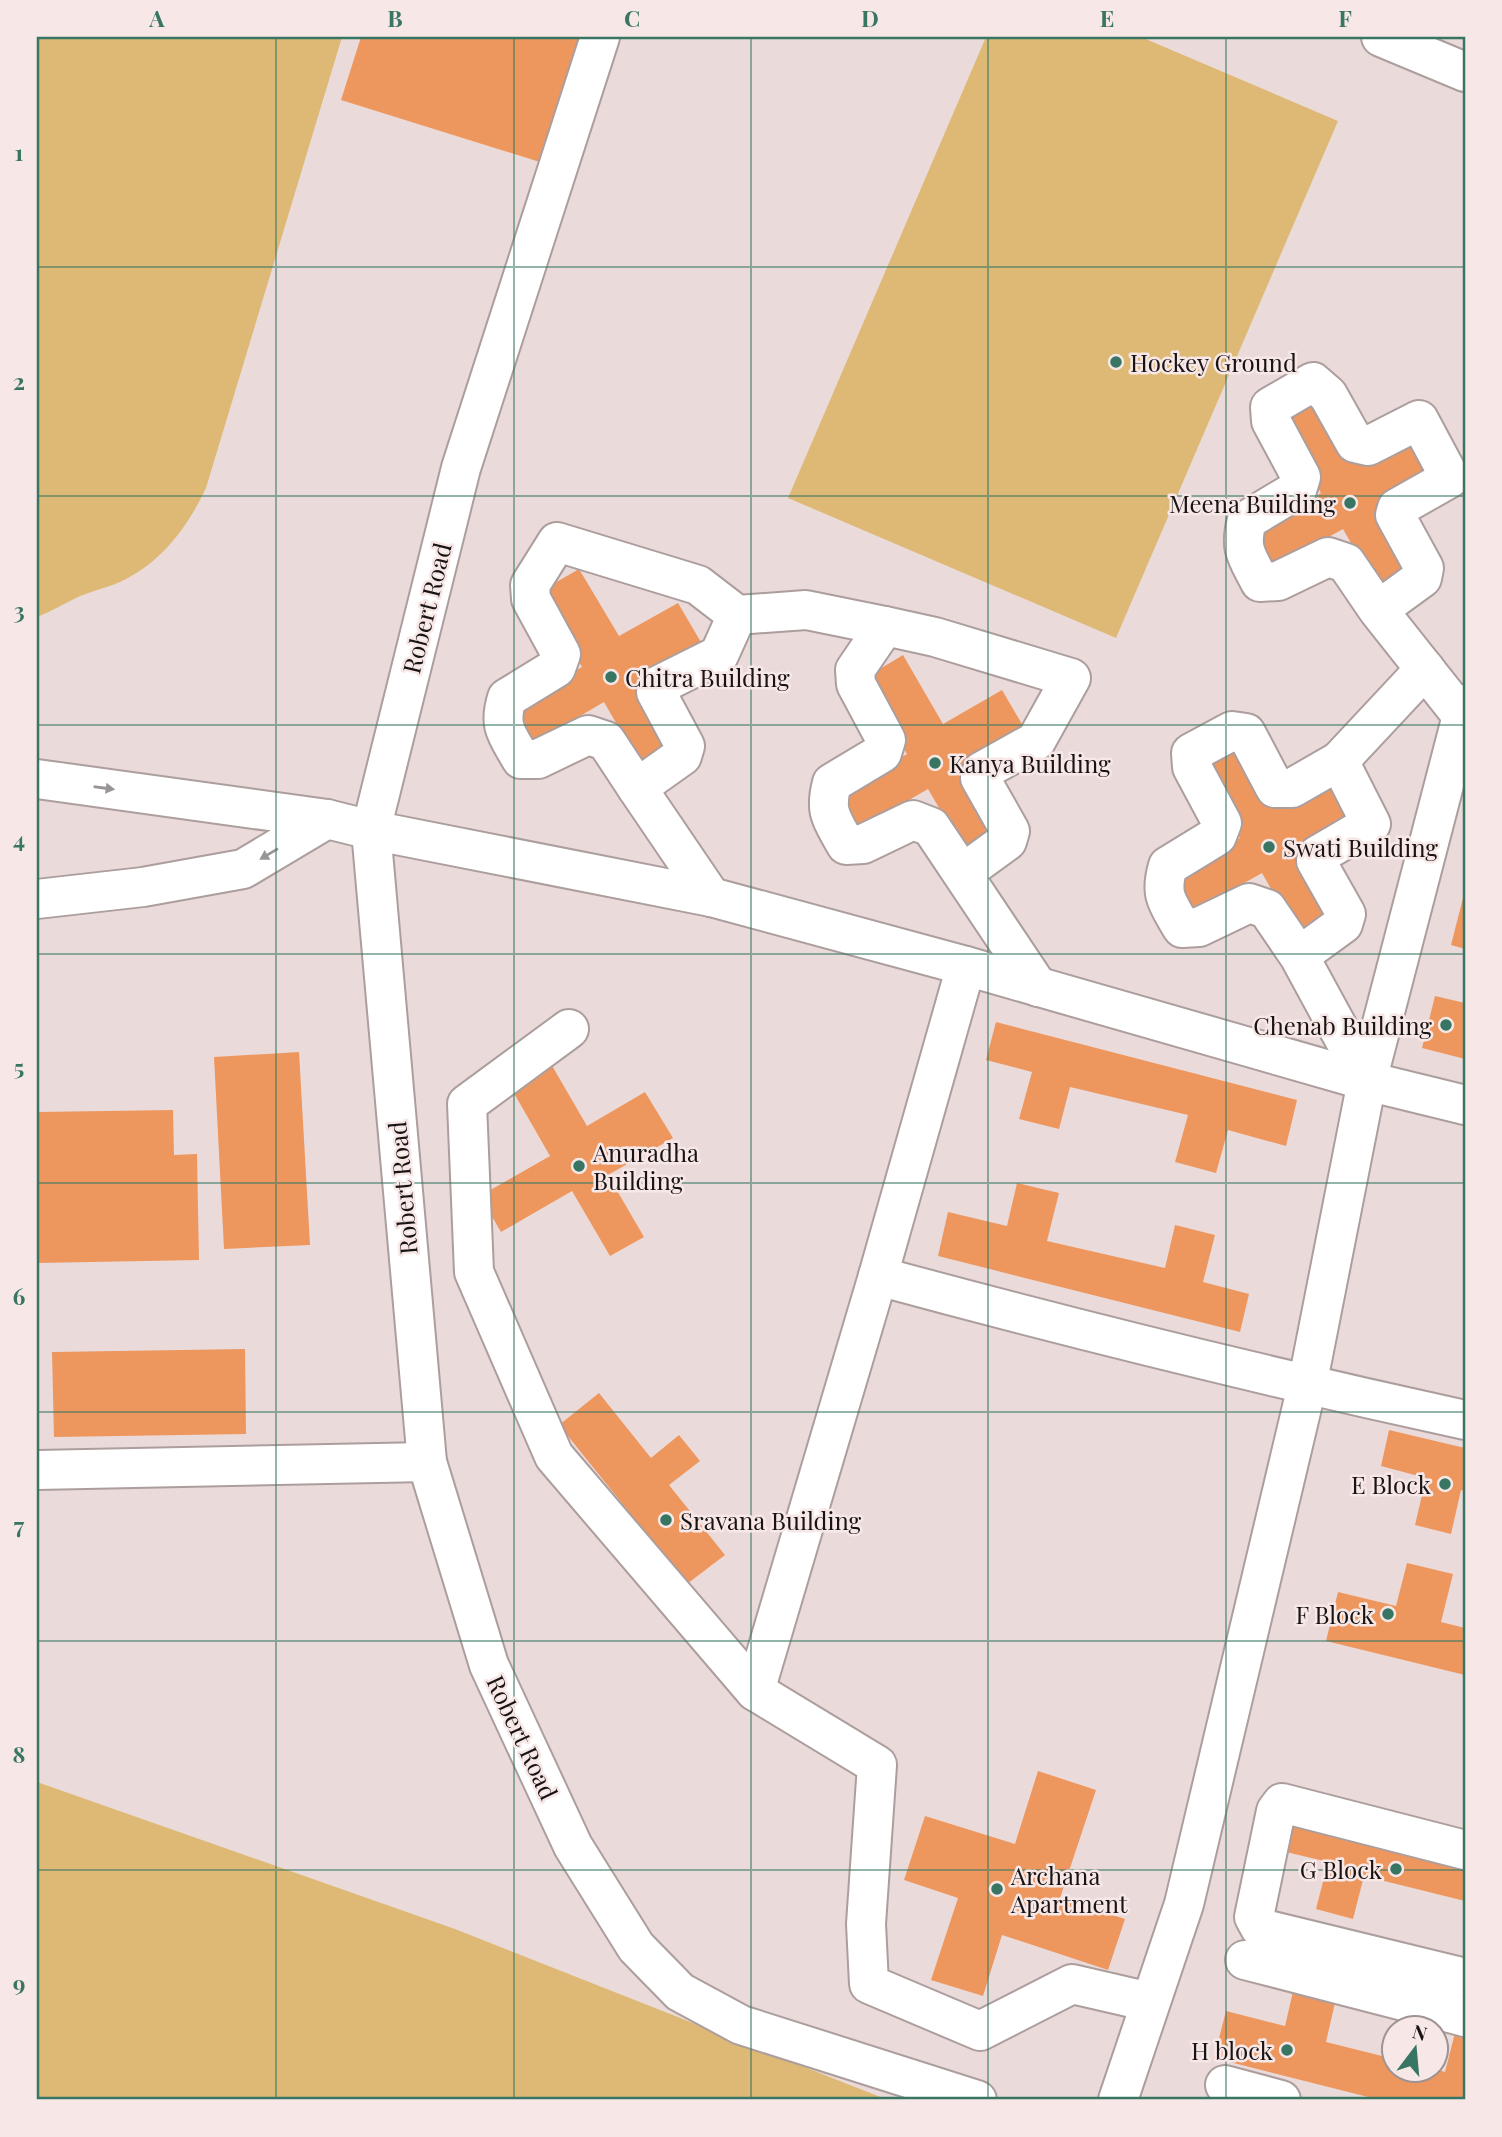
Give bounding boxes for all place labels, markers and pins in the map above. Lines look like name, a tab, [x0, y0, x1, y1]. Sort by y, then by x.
place label: Hockey Ground	[1130, 346, 1297, 378]
marker: Hockey Ground	[1108, 354, 1124, 370]
place label: Meena Building	[1169, 487, 1336, 519]
marker: Meena Building	[1342, 495, 1358, 511]
place label: Chitra Building	[625, 661, 790, 693]
marker: Chitra Building	[603, 669, 619, 685]
place label: Kanya Building	[949, 747, 1111, 779]
marker: Kanya Building	[927, 755, 943, 771]
place label: Swati Building	[1283, 831, 1438, 863]
marker: Swati Building	[1261, 839, 1277, 855]
place label: Chenab Building	[1253, 1009, 1432, 1041]
marker: Chenab Building	[1438, 1017, 1454, 1033]
place label: Anuradha Building	[592, 1136, 699, 1196]
marker: Anuradha Building	[571, 1158, 587, 1174]
place label: E Block	[1351, 1468, 1432, 1500]
marker: E Block	[1437, 1476, 1453, 1492]
place label: Sravana Building	[680, 1504, 862, 1536]
marker: Sravana Building	[658, 1512, 674, 1528]
place label: F Block	[1296, 1598, 1375, 1630]
marker: F Block	[1380, 1606, 1396, 1622]
place label: G Block	[1300, 1853, 1383, 1885]
place label: Archana Apartment	[1010, 1859, 1128, 1919]
marker: G Block	[1388, 1861, 1404, 1877]
marker: Archana Apartment	[989, 1881, 1005, 1897]
place label: H block	[1191, 2034, 1274, 2066]
marker: H block	[1279, 2042, 1295, 2058]

